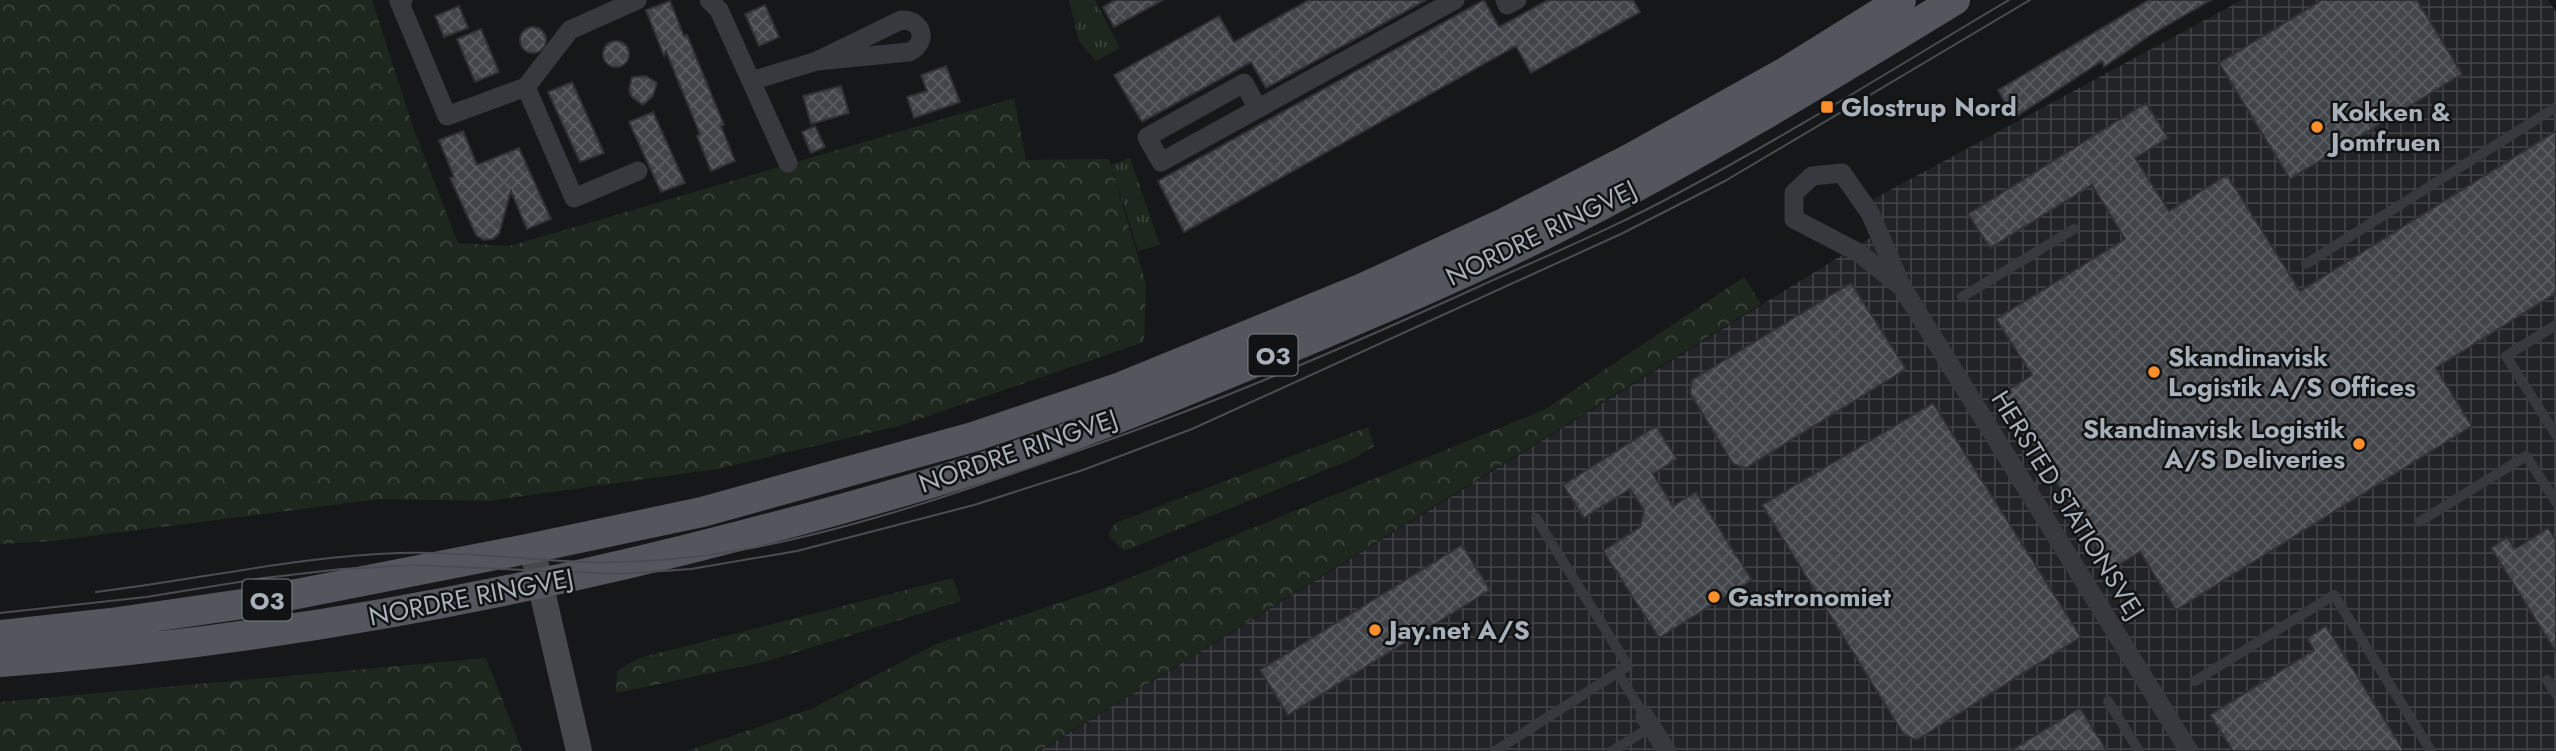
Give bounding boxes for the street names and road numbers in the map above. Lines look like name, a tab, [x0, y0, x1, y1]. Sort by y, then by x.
street label: NORDRE RINGVEJ	[1439, 170, 1643, 296]
road number: O3	[1248, 334, 1298, 376]
street label: HERSTED STATIONSVEJ	[1982, 383, 2154, 627]
street label: NORDRE RINGVEJ	[914, 399, 1122, 503]
street label: NORDRE RINGVEJ	[365, 559, 577, 635]
road number: O3	[243, 580, 292, 620]

